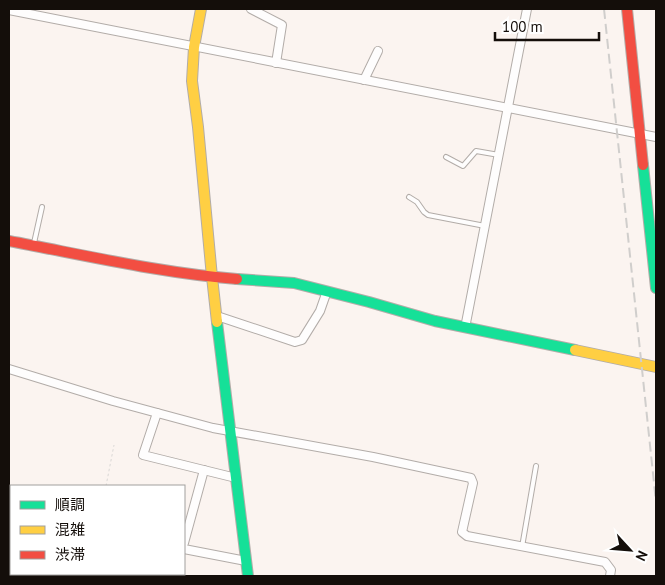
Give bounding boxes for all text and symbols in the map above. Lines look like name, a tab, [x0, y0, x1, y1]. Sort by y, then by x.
scale bar	[495, 10, 599, 42]
text: 100 m	[502, 17, 543, 36]
legend	[10, 485, 185, 575]
text: 順調	[55, 495, 85, 514]
text: 混雑	[55, 520, 85, 539]
north arrow	[605, 525, 655, 575]
text: 渋滞	[55, 545, 85, 564]
text: N	[632, 548, 652, 564]

